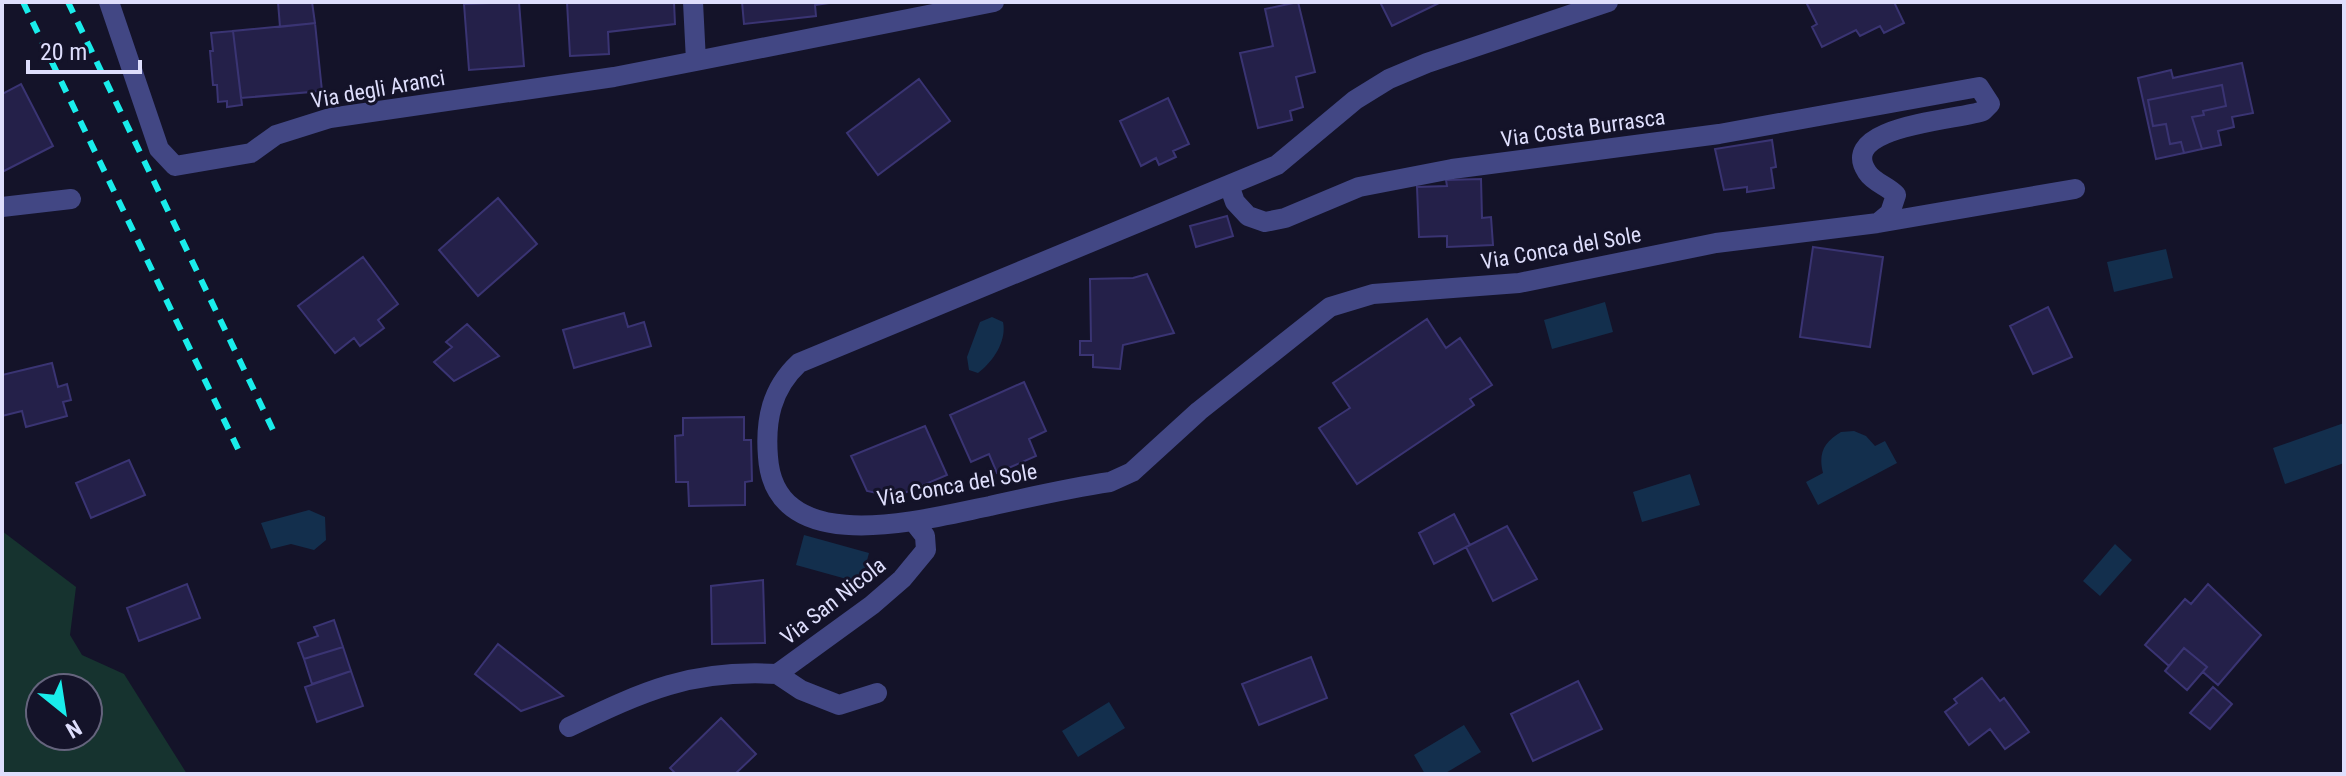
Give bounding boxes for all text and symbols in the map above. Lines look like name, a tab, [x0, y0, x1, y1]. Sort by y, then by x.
scale bar	[28, 24, 140, 74]
text: 20 m	[40, 38, 87, 66]
street label: Via degli Aranci	[309, 65, 447, 113]
street label: Via Costa Burrasca	[1499, 104, 1667, 152]
street label: Via Conca del Sole	[1479, 222, 1643, 274]
street label: Via Conca del Sole	[875, 459, 1039, 511]
street label: Via San Nicola	[776, 552, 890, 650]
north arrow	[24, 672, 104, 752]
text: N	[62, 715, 86, 743]

